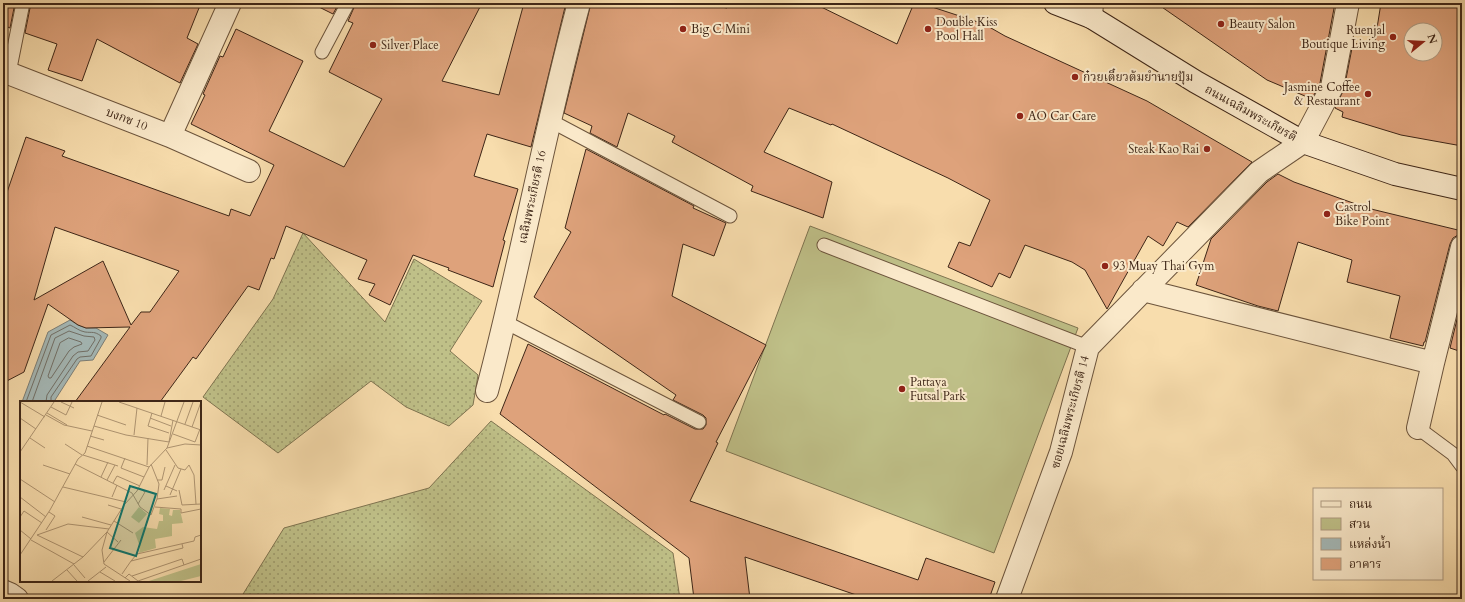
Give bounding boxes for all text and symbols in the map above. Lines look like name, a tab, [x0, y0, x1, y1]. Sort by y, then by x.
place label: Double Kiss Pool Hall	[936, 14, 997, 44]
place label: Beauty Salon	[1229, 16, 1295, 32]
marker: Beauty Salon	[1216, 19, 1226, 29]
place label: Big C Mini	[691, 21, 750, 37]
place label: Ruenjal Boutique Living	[1301, 22, 1385, 52]
north arrow	[1403, 22, 1443, 62]
marker: Big C Mini	[678, 24, 688, 34]
marker: Double Kiss Pool Hall	[923, 24, 933, 34]
marker: Ruenjal Boutique Living	[1388, 32, 1398, 42]
text: N	[1423, 32, 1441, 46]
place label: Silver Place	[381, 37, 439, 53]
marker: Silver Place	[368, 40, 378, 50]
place label: ก๋วยเตี๋ยวต้มยำนายปุ้ม	[1083, 68, 1193, 85]
marker: ก๋วยเตี๋ยวต้มยำนายปุ้ม	[1070, 72, 1080, 82]
place label: Jasmine Coffee & Restaurant	[1282, 79, 1360, 109]
street label: ถนนเฉลิมพระเกียรติ	[1202, 81, 1300, 145]
marker: Jasmine Coffee & Restaurant	[1363, 89, 1373, 99]
street label: บงกช 10	[104, 104, 150, 134]
place label: AO Car Care	[1028, 108, 1096, 124]
marker: AO Car Care	[1015, 111, 1025, 121]
place label: Steak Kao Rai	[1128, 141, 1200, 157]
marker: Steak Kao Rai	[1202, 144, 1212, 154]
street label: เฉลิมพระเกียรติ 16	[514, 149, 550, 245]
place label: Castrol Bike Point	[1335, 199, 1389, 229]
marker: Castrol Bike Point	[1322, 209, 1332, 219]
place label: 93 Muay Thai Gym	[1113, 258, 1215, 274]
marker: 93 Muay Thai Gym	[1100, 261, 1110, 271]
street label: ซอยเฉลิมพระเกียรติ 14	[1047, 354, 1093, 470]
place label: Pattaya Futsal Park	[910, 374, 966, 404]
marker: Pattaya Futsal Park	[897, 384, 907, 394]
inset map	[20, 401, 201, 582]
legend	[1313, 488, 1443, 580]
text: ถนน	[1349, 496, 1372, 512]
text: สวน	[1349, 516, 1371, 532]
text: แหล่งน้ำ	[1349, 535, 1391, 552]
text: อาคาร	[1349, 556, 1381, 572]

